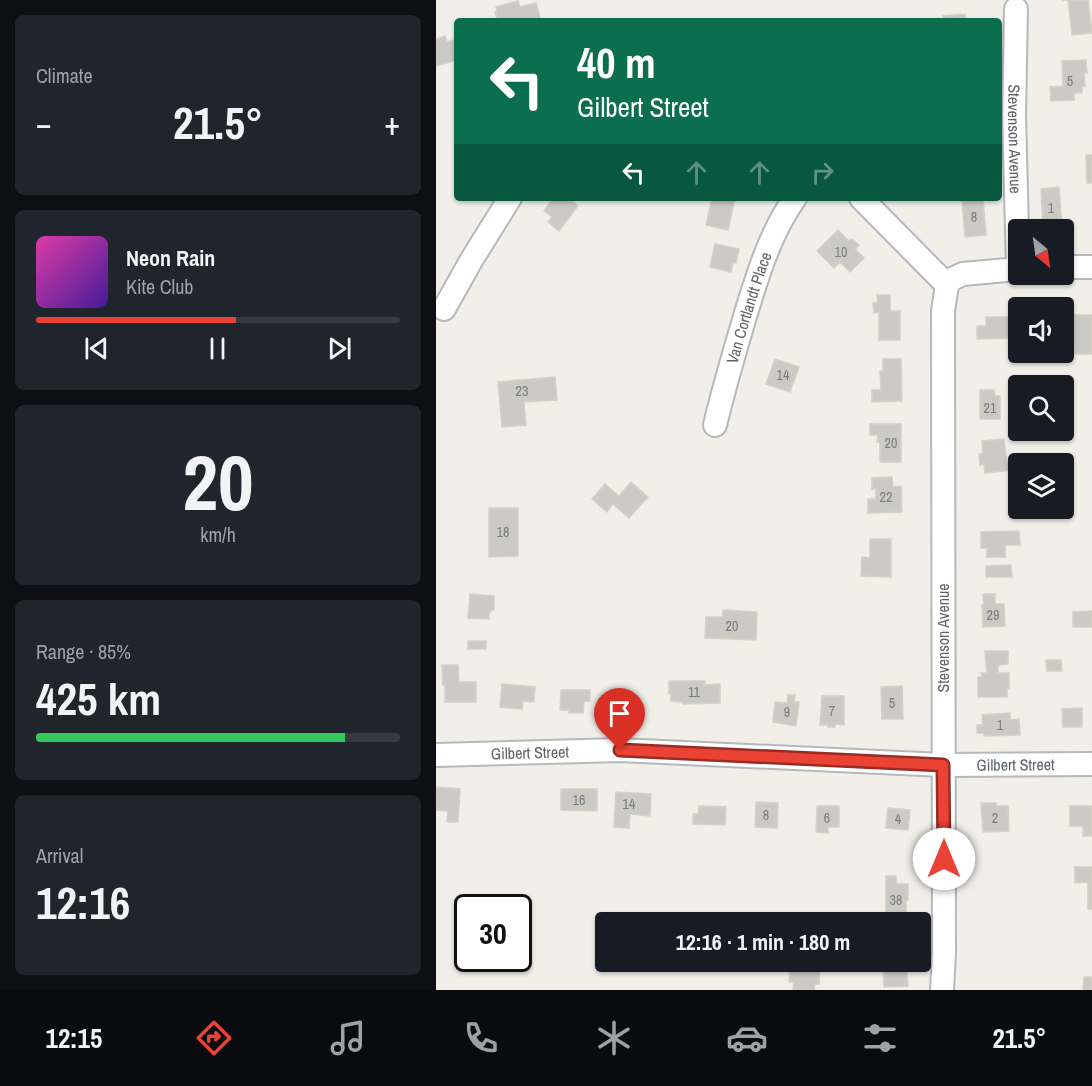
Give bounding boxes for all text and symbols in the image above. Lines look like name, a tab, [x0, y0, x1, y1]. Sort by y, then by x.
text: 40 m	[577, 35, 656, 91]
icon: left	[478, 42, 556, 120]
text: Climate	[36, 62, 93, 89]
house number: 5	[1067, 72, 1073, 90]
street label: Stevenson Avenue	[1003, 84, 1027, 194]
text: Gilbert Street	[577, 89, 709, 125]
text: 21.5°	[173, 92, 263, 153]
text: −	[36, 101, 52, 145]
text: +	[384, 101, 400, 145]
icon: left	[617, 156, 650, 189]
icon: ahead	[680, 156, 713, 189]
icon: ahead	[743, 156, 776, 189]
icon: right	[806, 156, 839, 189]
house number: 1	[1048, 199, 1055, 217]
house number: 8	[971, 208, 977, 226]
north arrow	[1008, 219, 1074, 285]
map controls	[1008, 219, 1074, 519]
text: Neon Rain	[126, 243, 215, 273]
house number: 10	[835, 243, 847, 261]
street label: Van Cortlandt Place	[721, 249, 776, 366]
text: Kite Club	[126, 273, 193, 300]
button: sound	[1008, 297, 1074, 363]
icon: previous	[80, 332, 113, 365]
icon: pause	[201, 332, 234, 365]
icon: next	[323, 332, 356, 365]
house number: 14	[777, 366, 790, 384]
button: search	[1008, 375, 1074, 441]
house number: 23	[516, 382, 528, 400]
house number: 21	[984, 399, 997, 417]
text: 20	[182, 429, 254, 534]
house number: 20	[885, 434, 897, 452]
button: layers	[1008, 453, 1074, 519]
house number: 22	[880, 488, 892, 506]
text: km/h	[200, 521, 236, 548]
house number: 18	[497, 523, 509, 541]
street label: Stevenson Avenue	[932, 583, 954, 693]
house number: 29	[987, 606, 999, 624]
house number: 20	[726, 617, 738, 635]
text: Range · 85%	[36, 638, 131, 665]
text: 425 km	[36, 668, 161, 729]
house number: 11	[688, 683, 701, 701]
pin	[594, 688, 645, 750]
house number: 5	[889, 694, 895, 712]
icon: arrive	[603, 697, 636, 730]
house number: 7	[829, 702, 835, 720]
house number: 9	[784, 703, 790, 721]
house number: 1	[997, 716, 1004, 734]
street label: Gilbert Street	[491, 740, 570, 765]
street label: Gilbert Street	[976, 753, 1055, 776]
house number: 16	[573, 791, 585, 809]
house number: 14	[623, 795, 636, 813]
house number: 8	[763, 806, 769, 824]
house number: 6	[824, 809, 830, 827]
house number: 2	[992, 809, 998, 827]
house number: 4	[895, 810, 902, 828]
position arrow	[912, 827, 976, 891]
text: Arrival	[36, 842, 83, 869]
text: 12:16	[36, 872, 130, 933]
house number: 38	[890, 891, 902, 909]
speed limit sign: 30	[454, 894, 532, 972]
text: 12:16 · 1 min · 180 m	[676, 927, 850, 957]
icon: directions	[193, 1017, 235, 1059]
icon: music	[327, 1017, 369, 1059]
icon: phone	[460, 1017, 502, 1059]
icon: climate	[593, 1017, 635, 1059]
icon: car	[726, 1017, 768, 1059]
icon: filters	[859, 1017, 901, 1059]
text: 12:15	[46, 1020, 102, 1056]
text: 21.5°	[992, 1020, 1046, 1056]

